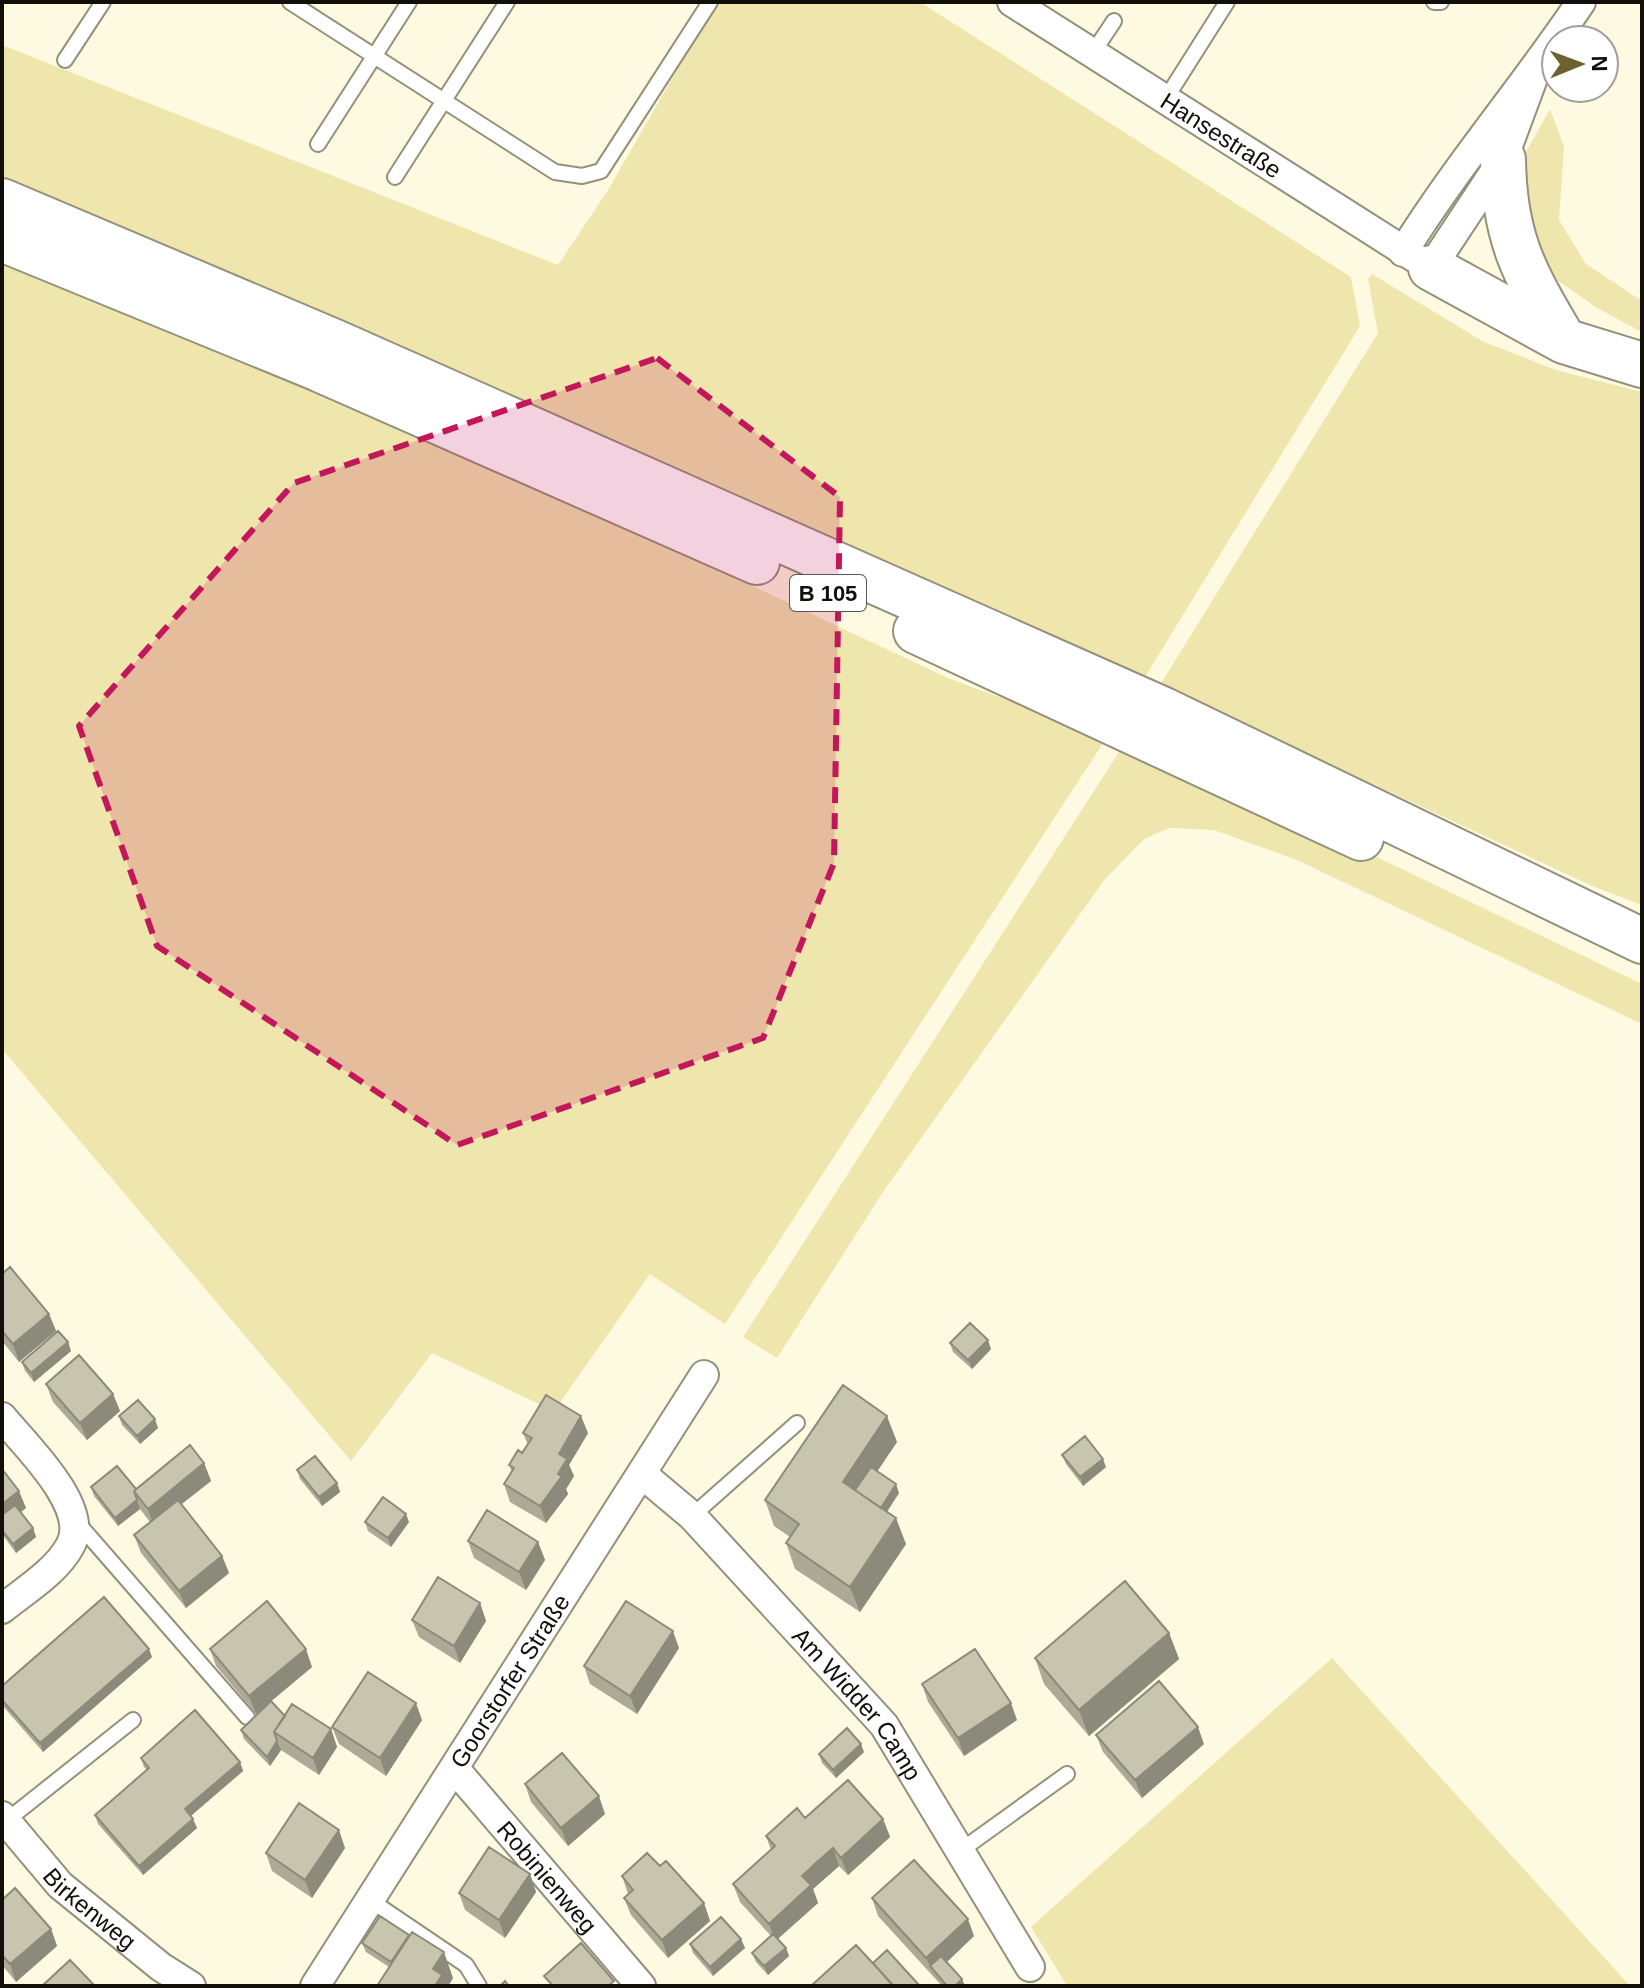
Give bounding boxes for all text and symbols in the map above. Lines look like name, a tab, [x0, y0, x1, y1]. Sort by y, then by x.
north arrow	[1540, 24, 1620, 104]
text: N	[1587, 55, 1612, 72]
street label: Hansestraße	[1156, 87, 1287, 183]
road number: B 105	[790, 575, 866, 611]
street label: Goorstorfer Straße	[444, 1589, 575, 1772]
street label: Am Widder Camp	[788, 1622, 927, 1785]
street label: Robinienweg	[492, 1815, 603, 1938]
street label: Birkenweg	[38, 1862, 141, 1955]

